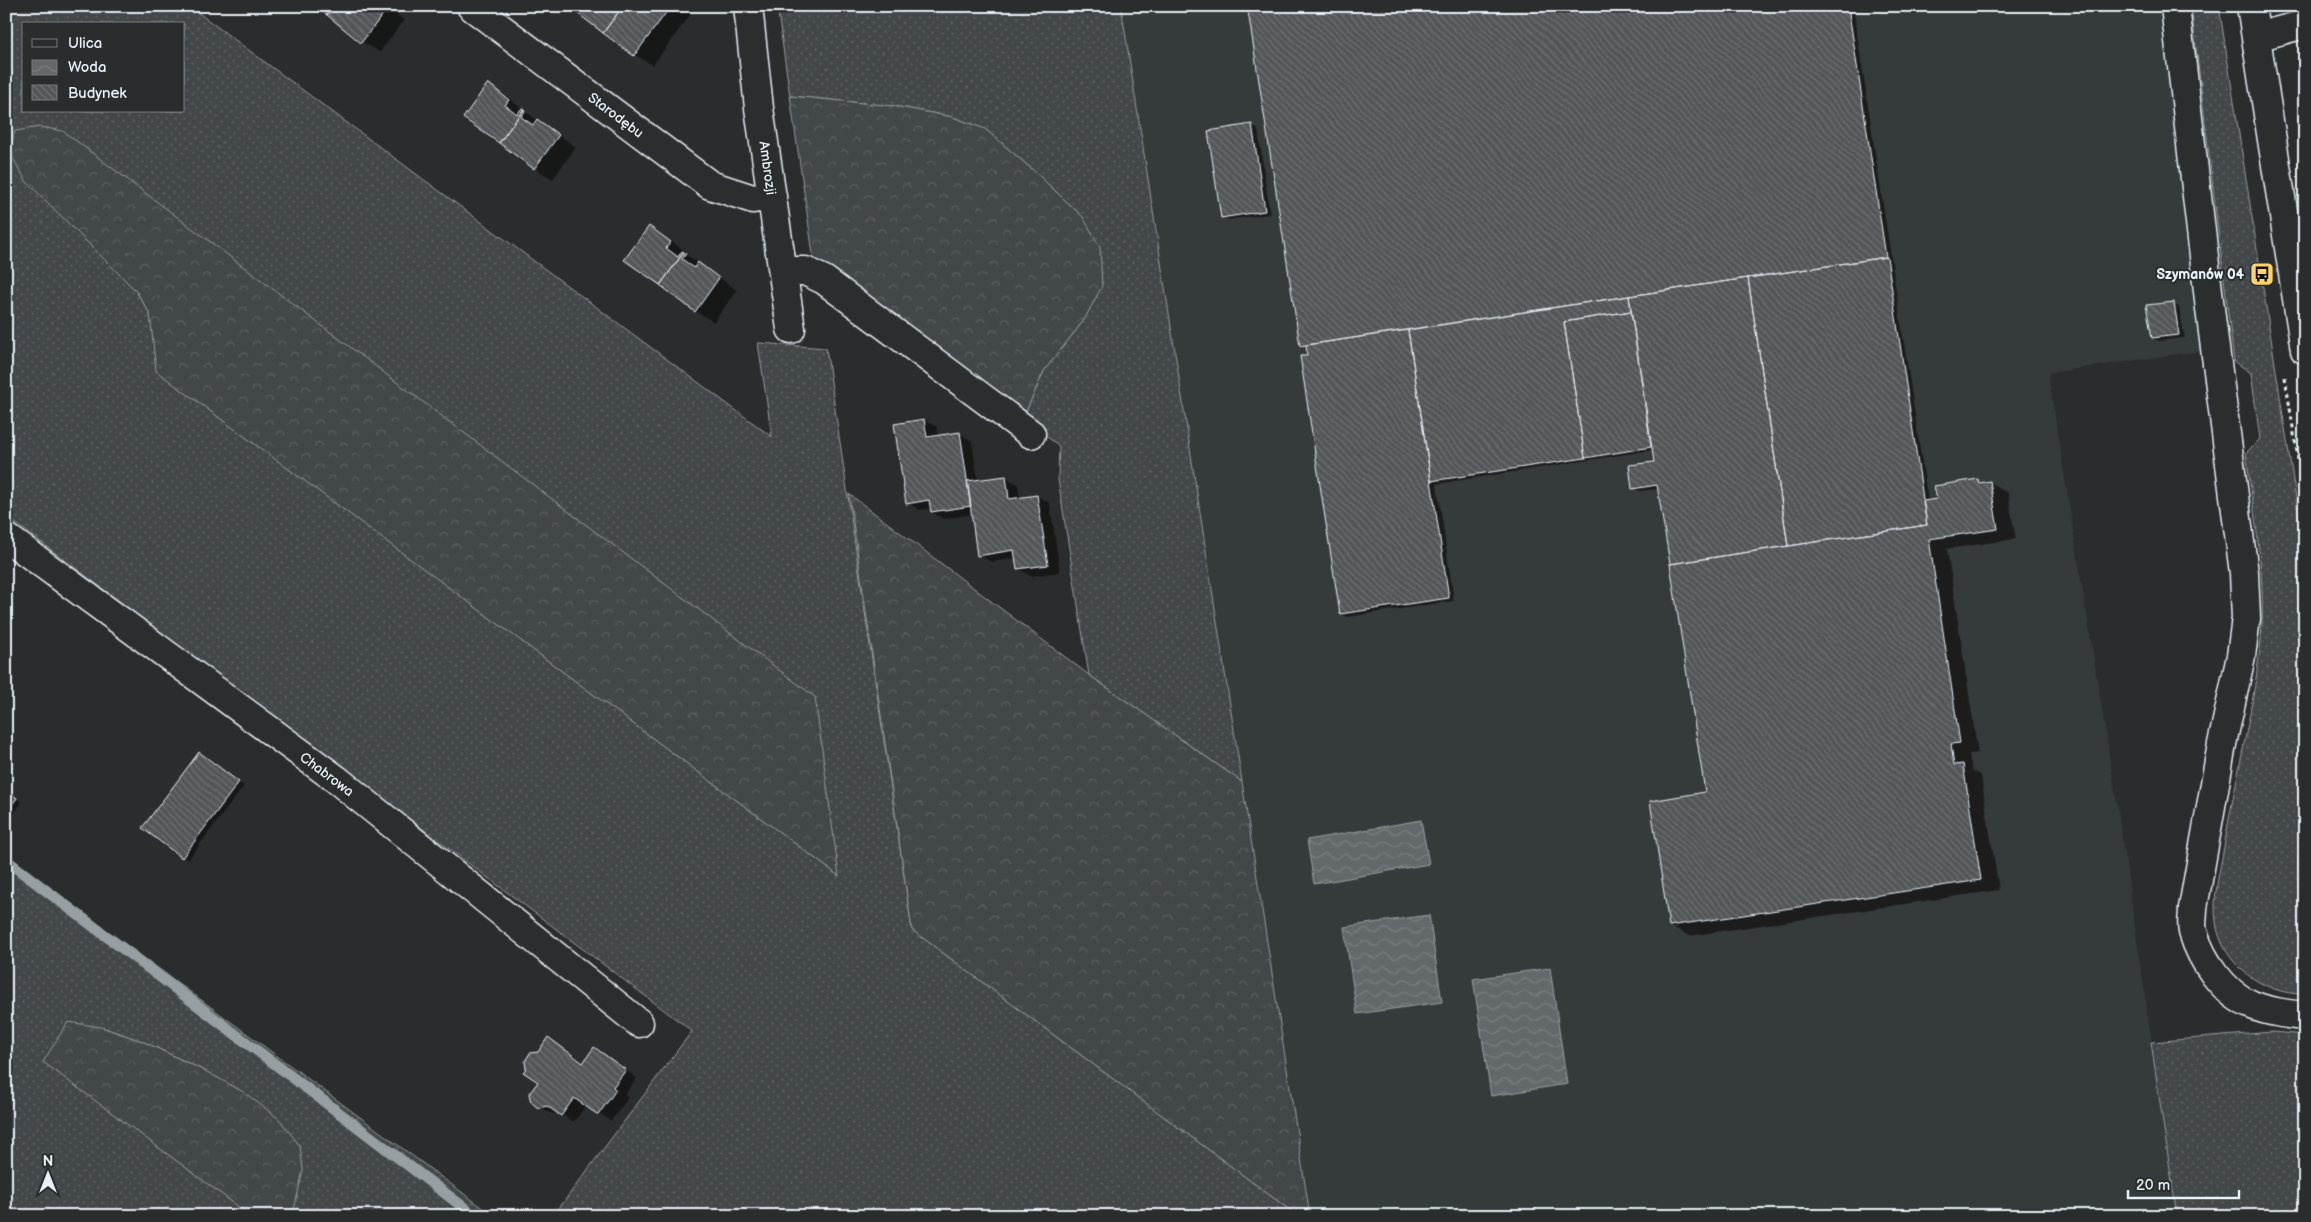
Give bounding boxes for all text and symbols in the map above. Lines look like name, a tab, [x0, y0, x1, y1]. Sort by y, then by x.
legend	[22, 22, 185, 112]
text: Ulica	[68, 34, 102, 53]
text: Woda	[68, 58, 106, 77]
text: Budynek	[68, 84, 127, 103]
street label: Starodębu	[585, 89, 647, 142]
street label: Ambrozji	[755, 140, 780, 196]
bus stop icon: Szymanów 04	[2249, 261, 2275, 287]
place label: Szymanów 04	[2157, 266, 2245, 283]
street label: Chabrowa	[296, 749, 357, 800]
north arrow	[22, 1150, 72, 1200]
text: N	[43, 1153, 53, 1170]
scale bar	[2128, 1167, 2240, 1199]
text: 20 m	[2136, 1176, 2170, 1195]

